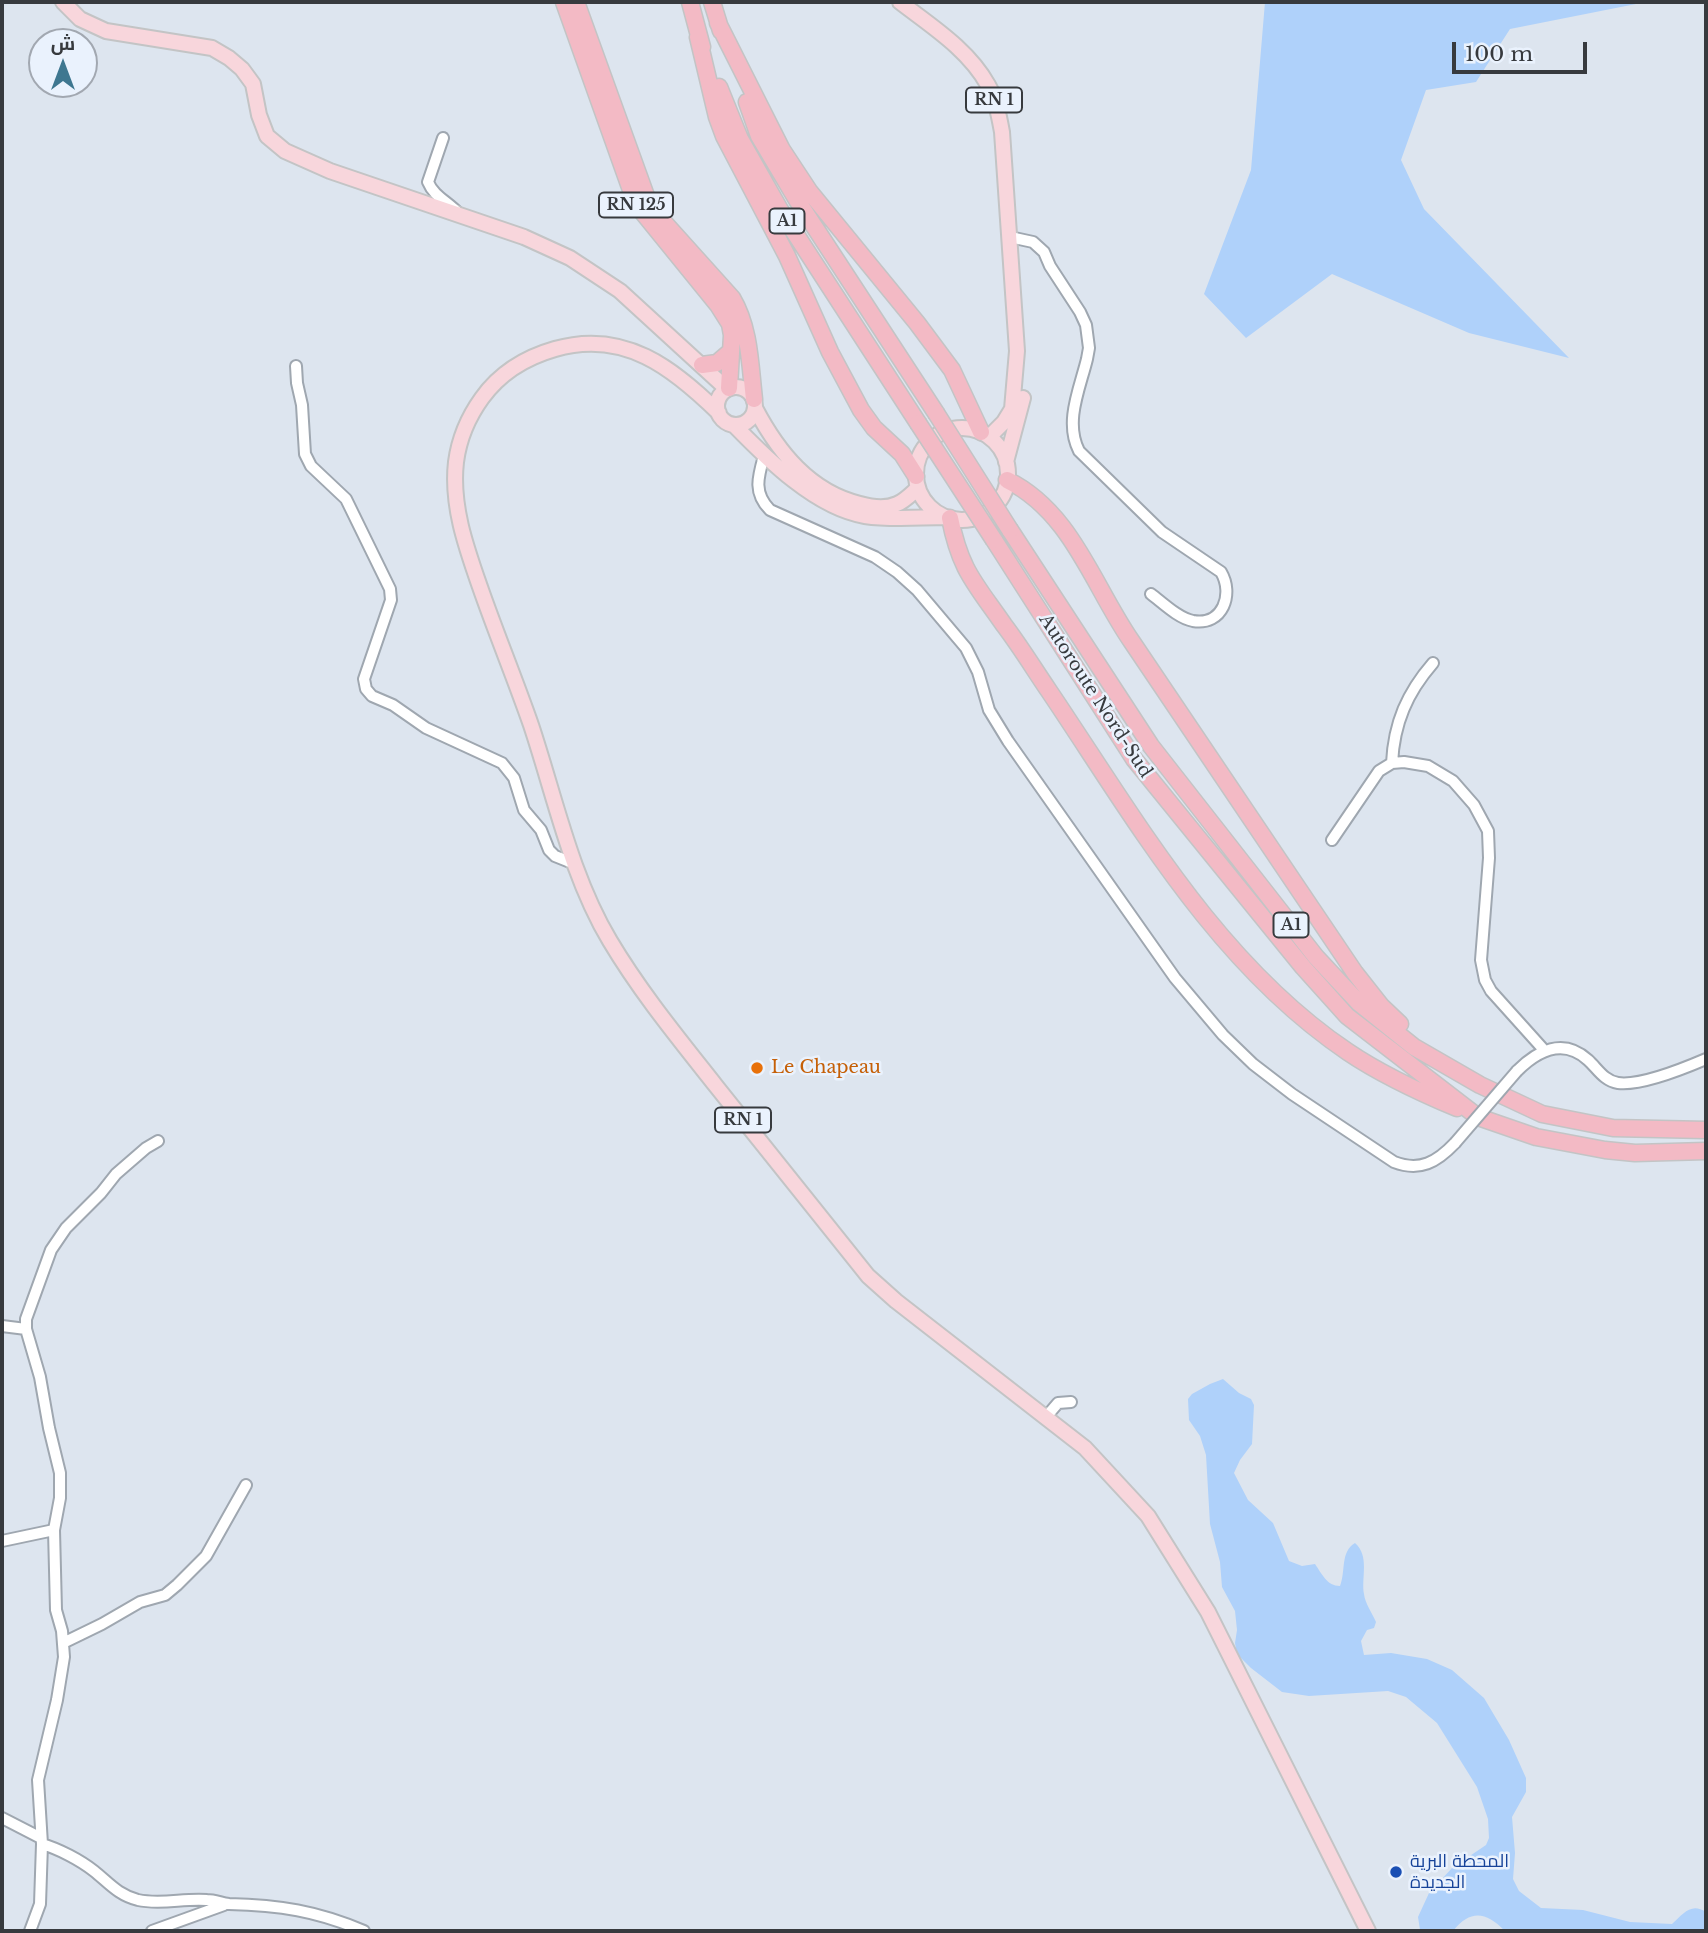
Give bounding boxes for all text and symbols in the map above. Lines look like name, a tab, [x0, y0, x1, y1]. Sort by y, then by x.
north arrow	[28, 28, 98, 98]
scale bar	[1456, 28, 1591, 72]
text: ش	[51, 32, 75, 55]
text: 100 m	[1465, 41, 1533, 67]
road number: RN 1	[966, 88, 1022, 113]
road number: RN 125	[599, 192, 673, 218]
road number: A1	[770, 209, 804, 234]
street label: Autoroute Nord-Sud	[1034, 610, 1156, 782]
road number: A1	[1274, 912, 1308, 937]
place label: Le Chapeau	[771, 1057, 881, 1079]
marker: Le Chapeau	[749, 1060, 765, 1076]
road number: RN 1	[715, 1108, 771, 1132]
place label: المحطة البرية الجديدة	[1410, 1851, 1509, 1894]
marker: المحطة البرية الجديدة	[1388, 1864, 1404, 1880]

